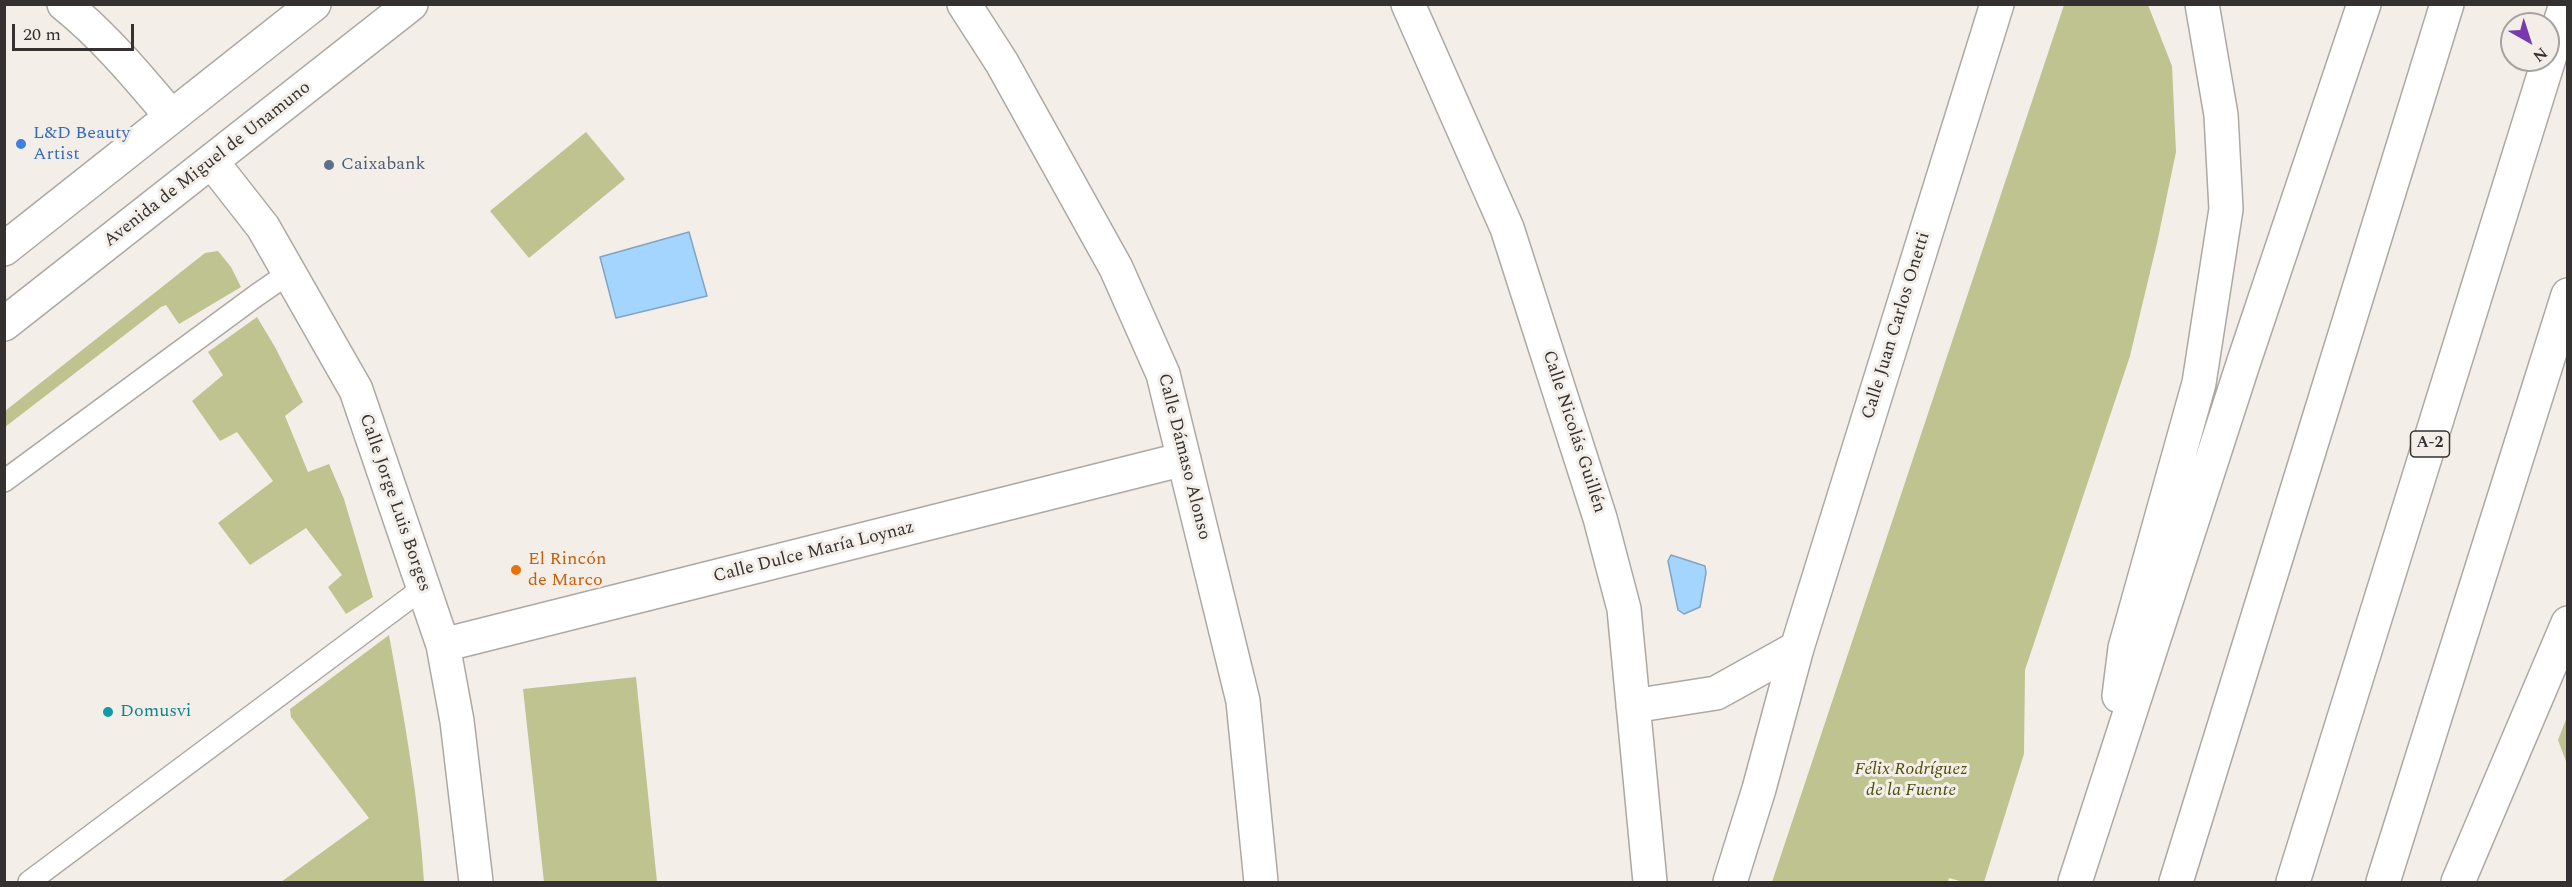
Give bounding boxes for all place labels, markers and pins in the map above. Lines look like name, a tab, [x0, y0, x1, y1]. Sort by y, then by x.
place label: L&D Beauty Artist	[33, 123, 130, 166]
marker: L&D Beauty Artist	[14, 137, 28, 151]
place label: Caixabank	[341, 154, 426, 176]
marker: Caixabank	[322, 158, 336, 172]
place label: El Rincón de Marco	[528, 549, 606, 592]
marker: El Rincón de Marco	[509, 563, 523, 577]
place label: Domusvi	[120, 701, 191, 723]
marker: Domusvi	[101, 705, 115, 719]

